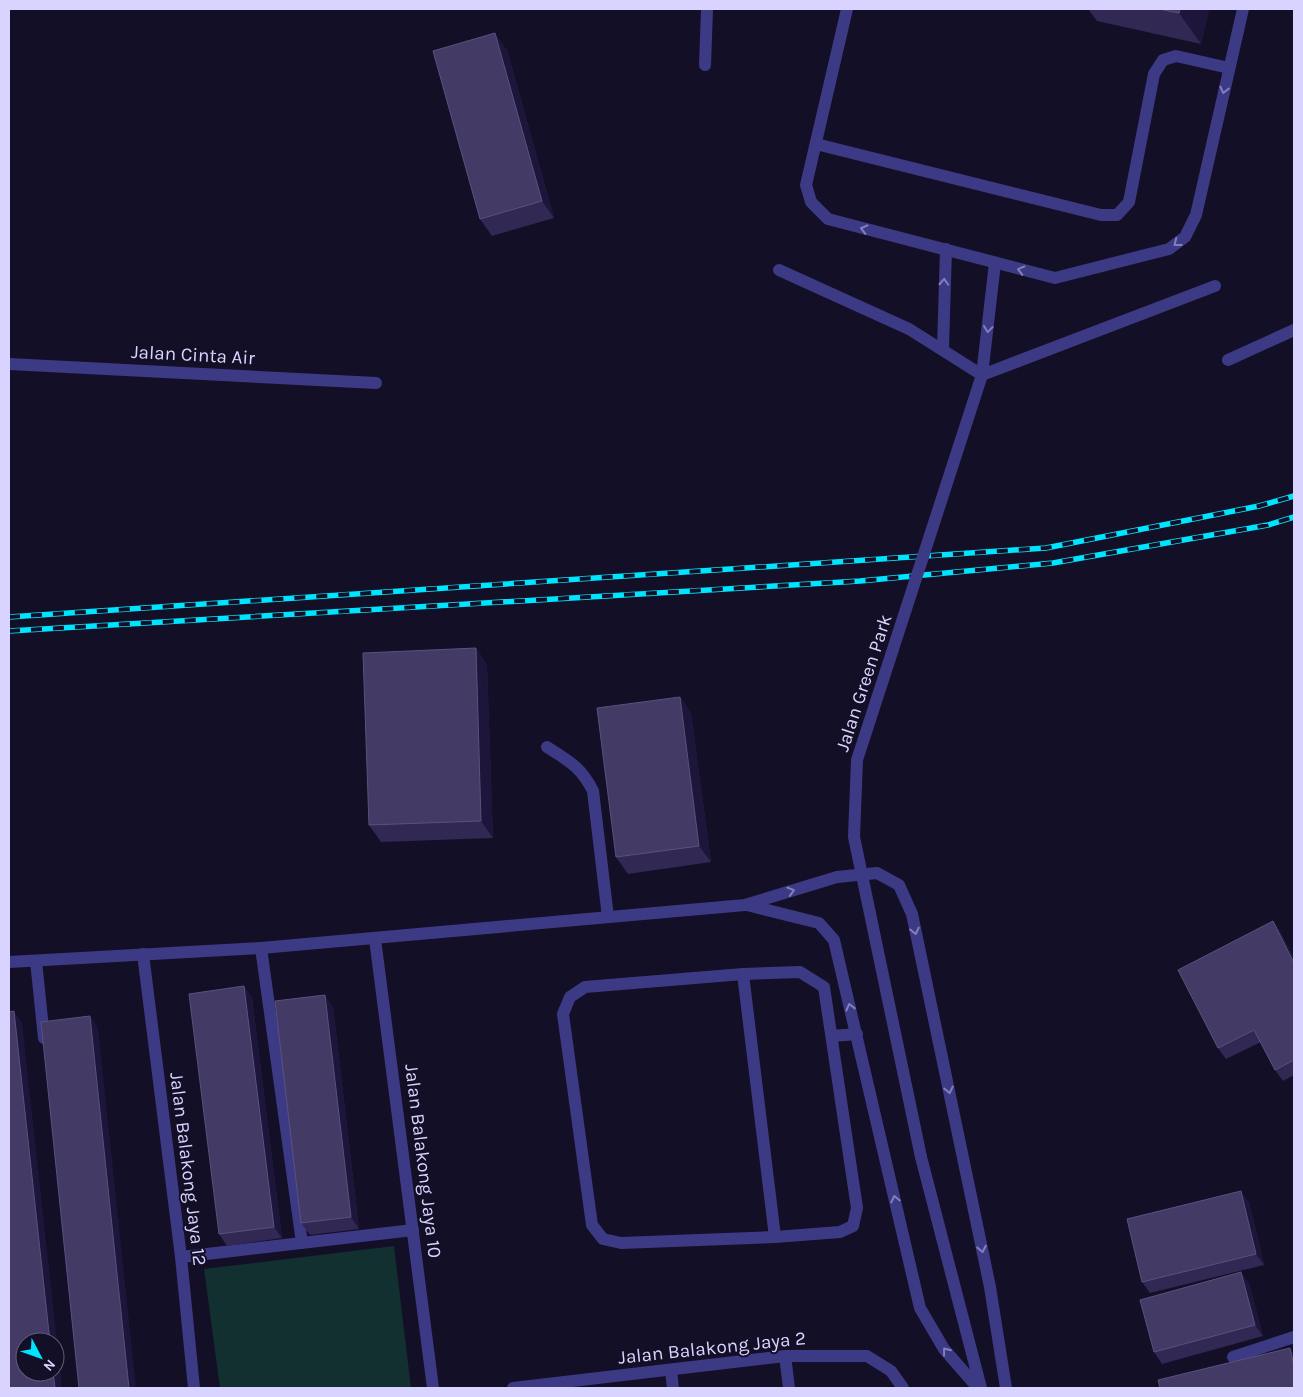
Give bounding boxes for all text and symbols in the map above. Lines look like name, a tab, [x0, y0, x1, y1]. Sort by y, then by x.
one-way arrow	[1219, 86, 1230, 95]
one-way arrow	[860, 224, 868, 234]
one-way arrow	[1173, 237, 1183, 246]
one-way arrow	[1017, 265, 1026, 275]
one-way arrow	[939, 278, 950, 286]
one-way arrow	[983, 325, 994, 333]
street label: Jalan Cinta Air	[130, 341, 256, 369]
street label: Jalan Green Park	[831, 611, 897, 754]
one-way arrow	[787, 887, 795, 897]
one-way arrow	[910, 927, 920, 935]
one-way arrow	[845, 1002, 856, 1011]
street label: Jalan Balakong Jaya 10	[400, 1063, 446, 1259]
street label: Jalan Balakong Jaya 12	[165, 1071, 211, 1267]
one-way arrow	[943, 1086, 954, 1094]
one-way arrow	[890, 1195, 901, 1203]
one-way arrow	[977, 1245, 987, 1253]
street label: Jalan Balakong Jaya 2	[617, 1327, 807, 1369]
north arrow	[15, 1332, 65, 1382]
one-way arrow	[944, 1348, 952, 1357]
text: N	[40, 1356, 59, 1375]

